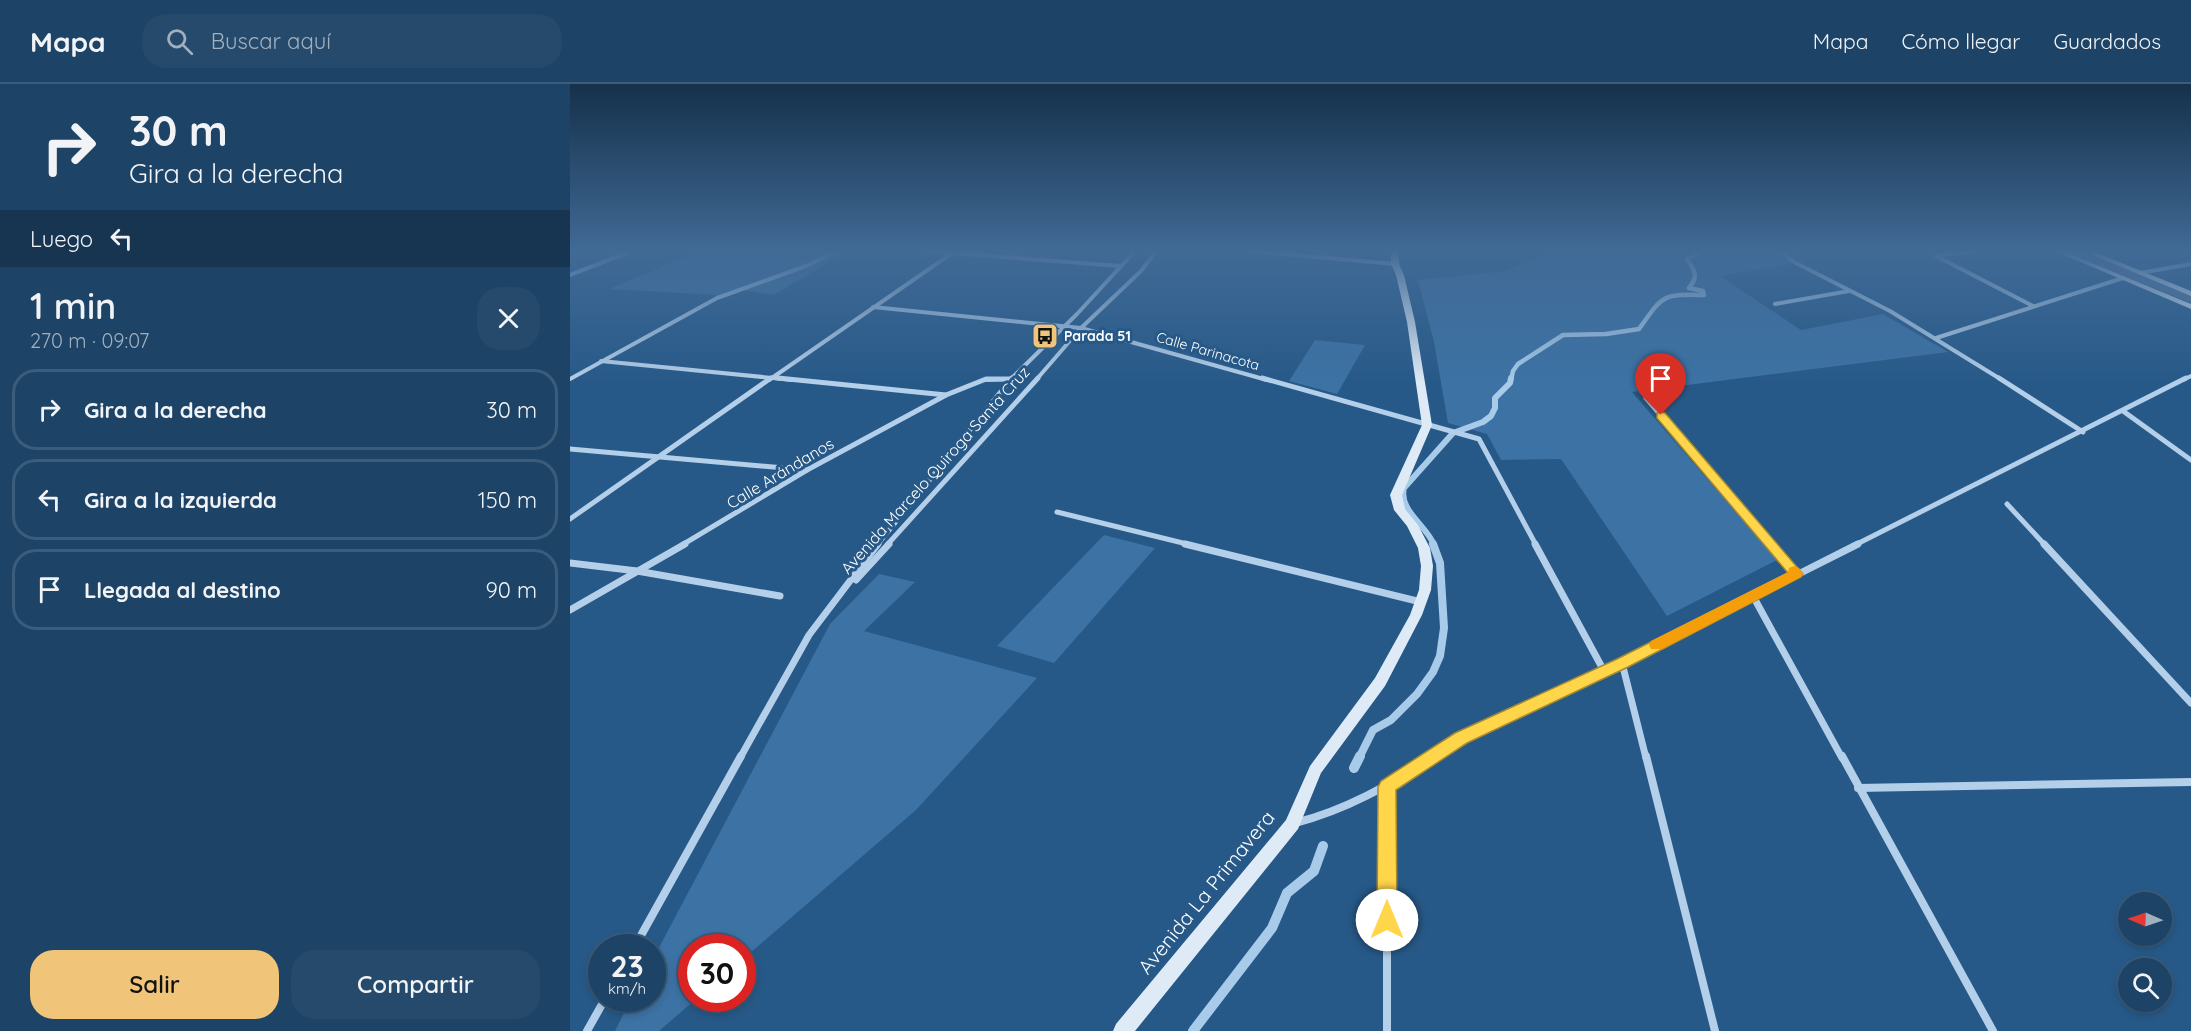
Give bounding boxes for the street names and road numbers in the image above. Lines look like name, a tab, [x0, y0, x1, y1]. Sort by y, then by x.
street label: Calle Parinacota	[1154, 328, 1262, 374]
street label: Avenida Marcelo Quiroga Santa Cruz	[836, 362, 1034, 578]
street label: Calle Arándanos	[723, 433, 837, 513]
street label: Avenida La Primavera	[1132, 805, 1280, 979]

